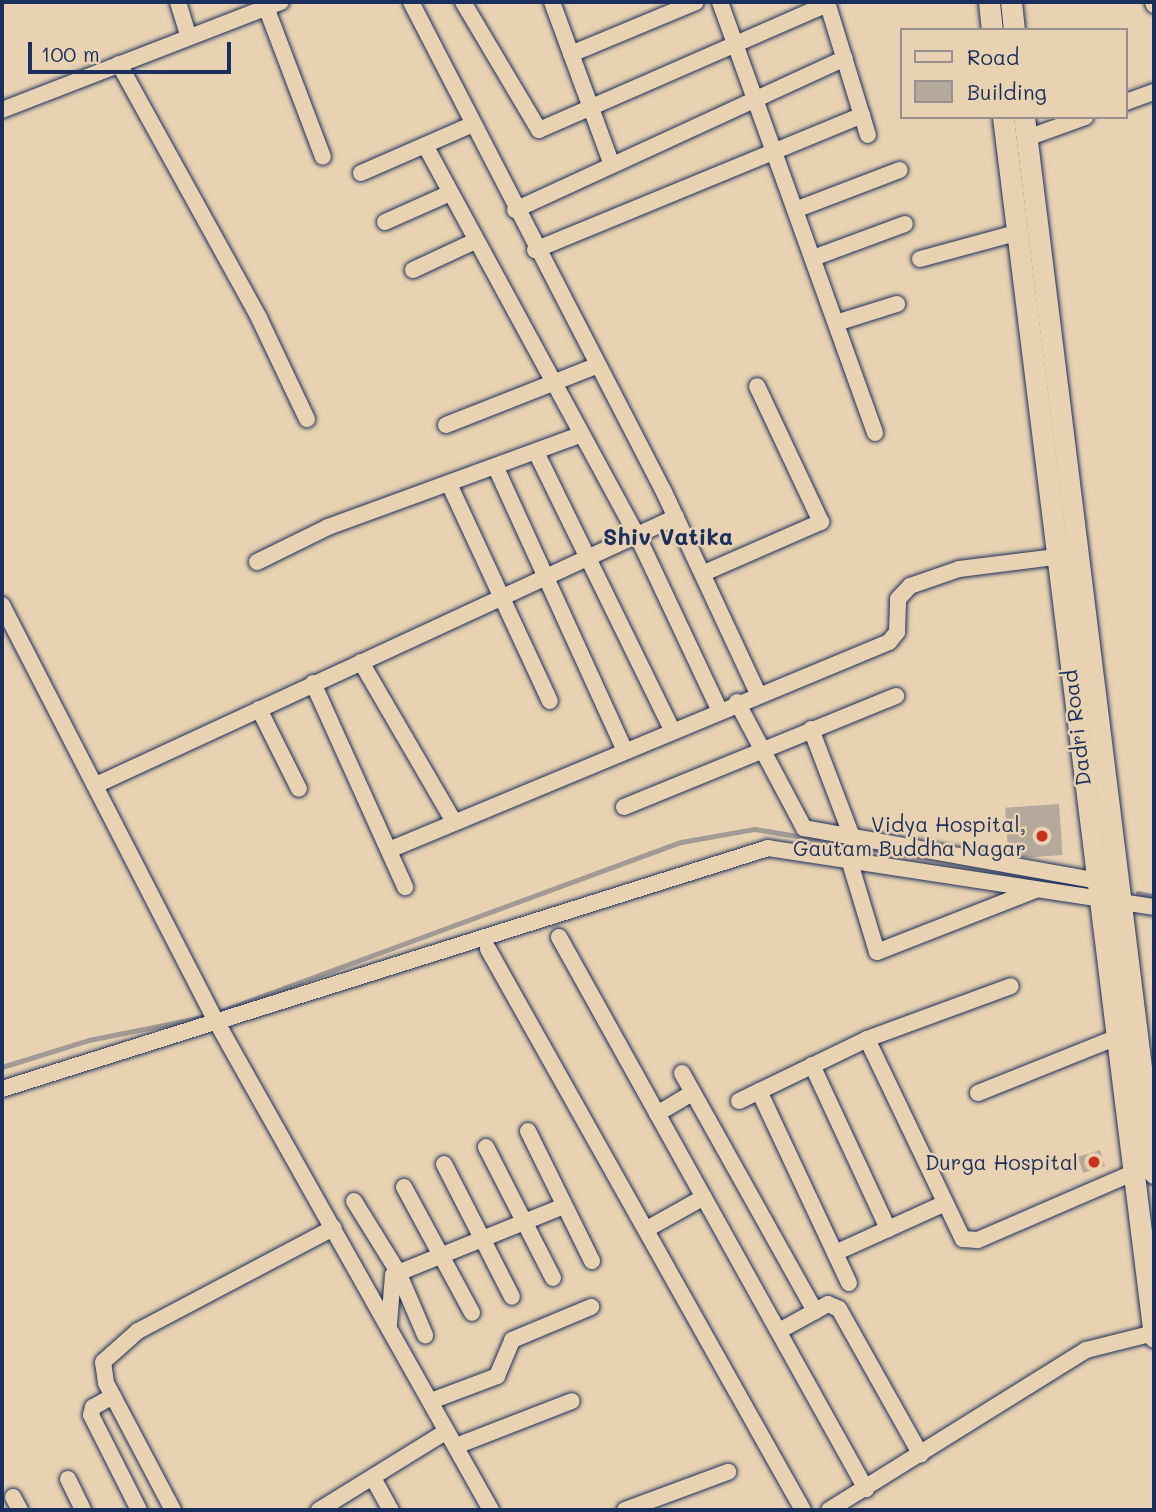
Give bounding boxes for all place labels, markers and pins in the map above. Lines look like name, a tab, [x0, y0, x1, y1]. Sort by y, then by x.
place label: Vidya Hospital, Gautam Buddha Nagar	[793, 811, 1026, 861]
marker: Vidya Hospital, Gautam Buddha Nagar	[1032, 826, 1052, 846]
place label: Durga Hospital	[925, 1149, 1078, 1175]
marker: Durga Hospital	[1084, 1152, 1104, 1172]

